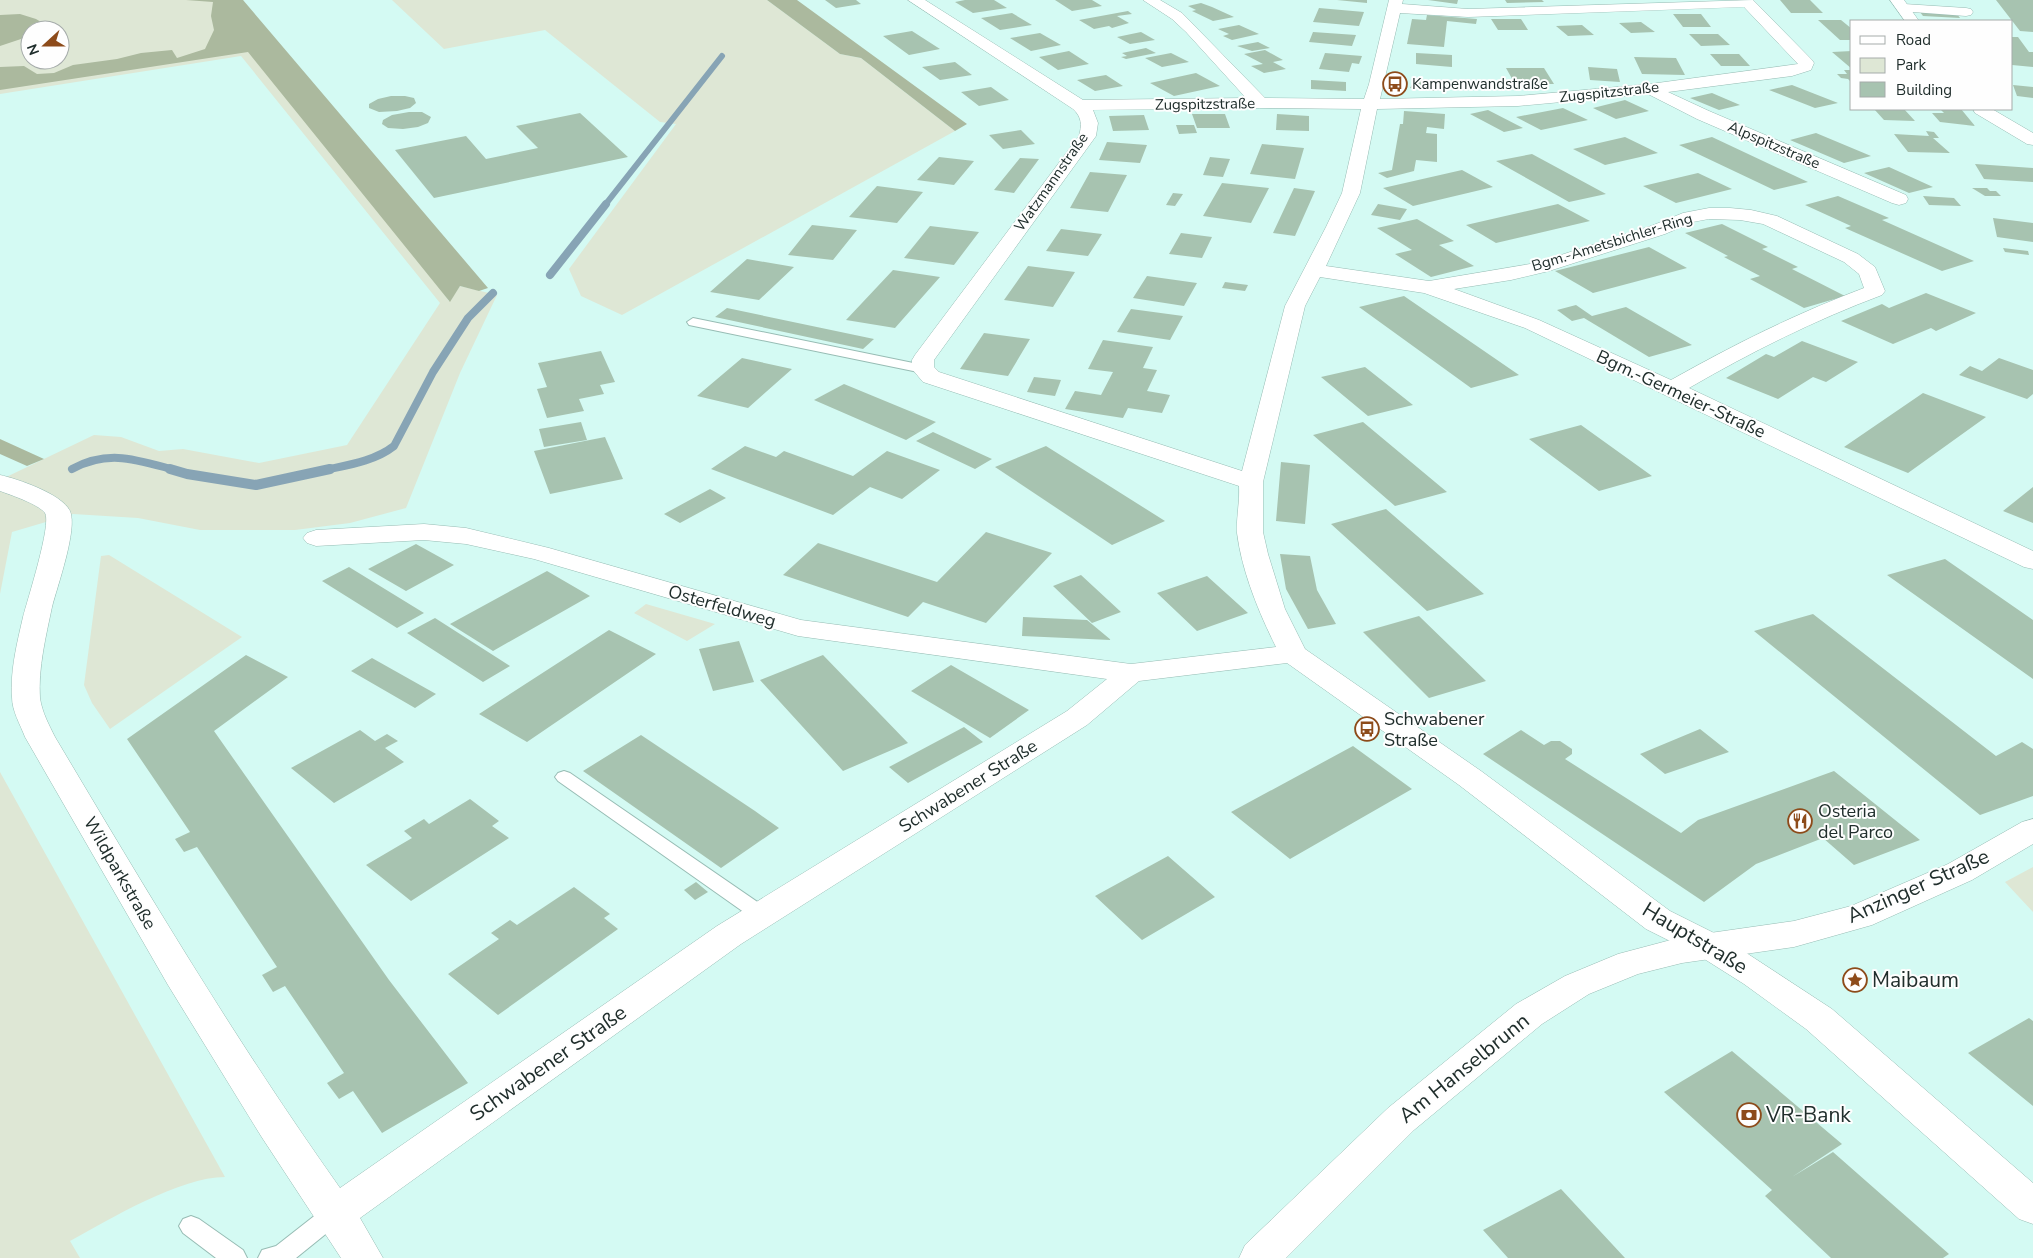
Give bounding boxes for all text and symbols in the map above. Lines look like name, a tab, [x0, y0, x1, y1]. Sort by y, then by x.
north arrow	[20, 20, 70, 70]
legend	[1850, 20, 2013, 110]
text: Road	[1896, 30, 1931, 50]
text: N	[23, 41, 44, 58]
text: Park	[1896, 55, 1926, 75]
bus stop icon: Kampenwandstraße	[1382, 71, 1408, 97]
place label: Kampenwandstraße	[1412, 74, 1548, 94]
street label: Zugspitzstraße	[1558, 77, 1660, 107]
text: Building	[1896, 80, 1952, 100]
street label: Zugspitzstraße	[1155, 93, 1255, 115]
street label: Alpspitzstraße	[1725, 117, 1823, 173]
street label: Watzmannstraße	[1009, 129, 1093, 235]
street label: Bgm.-Ametsbichler-Ring	[1529, 208, 1695, 276]
street label: Bgm.-Germeier-Straße	[1592, 344, 1770, 444]
street label: Osterfeldweg	[665, 579, 779, 633]
place label: Schwabener Straße	[1384, 707, 1485, 752]
bus stop icon: Schwabener Straße	[1354, 716, 1380, 742]
street label: Schwabener Straße	[894, 734, 1042, 838]
place label: Osteria del Parco	[1818, 799, 1893, 844]
restaurant icon: Osteria del Parco	[1787, 808, 1813, 834]
street label: Wildparkstraße	[78, 812, 162, 934]
street label: Anzinger Straße	[1842, 842, 1994, 930]
street label: Hauptstraße	[1637, 896, 1753, 980]
place label: Maibaum	[1872, 966, 1959, 994]
place icon: Maibaum	[1842, 967, 1868, 993]
street label: Schwabener Straße	[464, 998, 632, 1128]
street label: Am Hanselbrunn	[1393, 1007, 1535, 1129]
place label: VR-Bank	[1765, 1101, 1851, 1129]
bank icon: VR-Bank	[1736, 1102, 1762, 1128]

